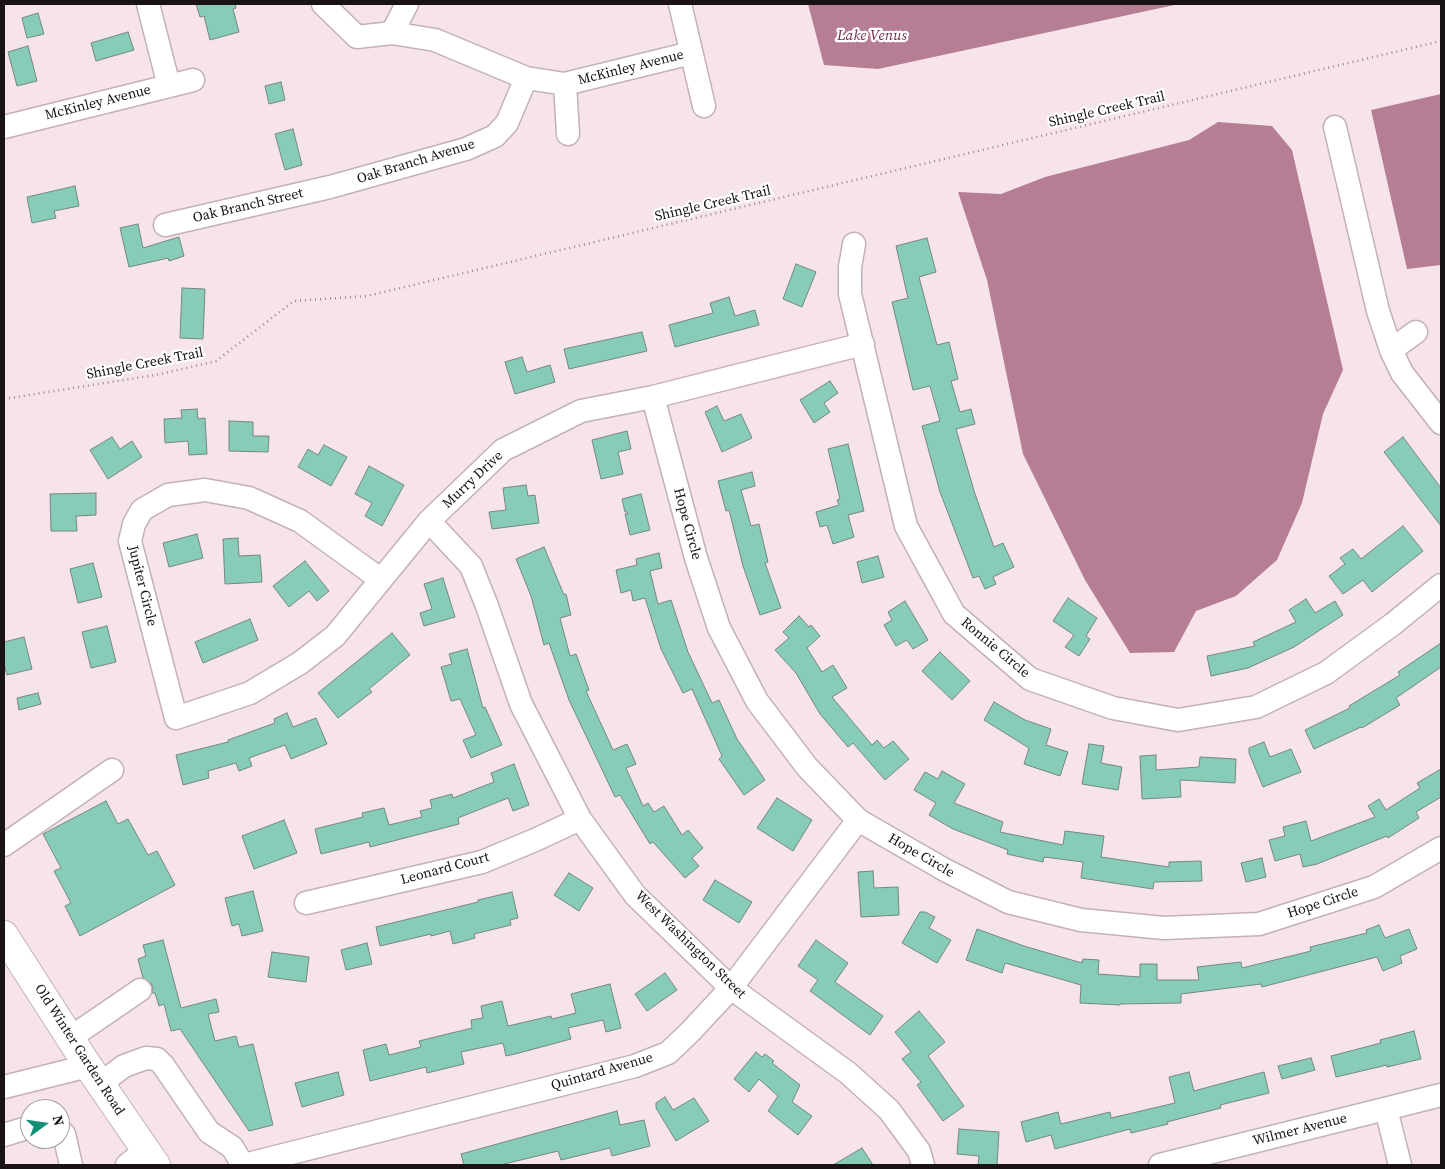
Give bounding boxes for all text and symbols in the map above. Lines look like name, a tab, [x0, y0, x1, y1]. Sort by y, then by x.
water label: Lake Venus	[837, 27, 907, 45]
street label: McKinley Avenue	[576, 47, 686, 89]
street label: McKinley Avenue	[43, 82, 153, 124]
street label: Shingle Creek Trail	[1047, 88, 1167, 132]
street label: Oak Branch Avenue	[355, 136, 477, 188]
street label: Shingle Creek Trail	[653, 182, 773, 226]
street label: Oak Branch Street	[191, 185, 305, 227]
street label: Shingle Creek Trail	[85, 344, 205, 384]
street label: Murry Drive	[439, 448, 507, 512]
street label: Hope Circle	[669, 486, 705, 562]
street label: Jupiter Circle	[124, 544, 160, 628]
street label: Ronnie Circle	[957, 614, 1033, 682]
street label: Hope Circle	[885, 830, 957, 882]
street label: Leonard Court	[399, 849, 491, 889]
street label: Hope Circle	[1285, 884, 1361, 922]
street label: West Washington Street	[631, 888, 749, 1002]
street label: Old Winter Garden Road	[30, 981, 128, 1119]
street label: Quintard Avenue	[549, 1049, 655, 1095]
north arrow	[20, 1099, 70, 1149]
street label: Wilmer Avenue	[1251, 1110, 1349, 1150]
text: N	[48, 1113, 70, 1128]

